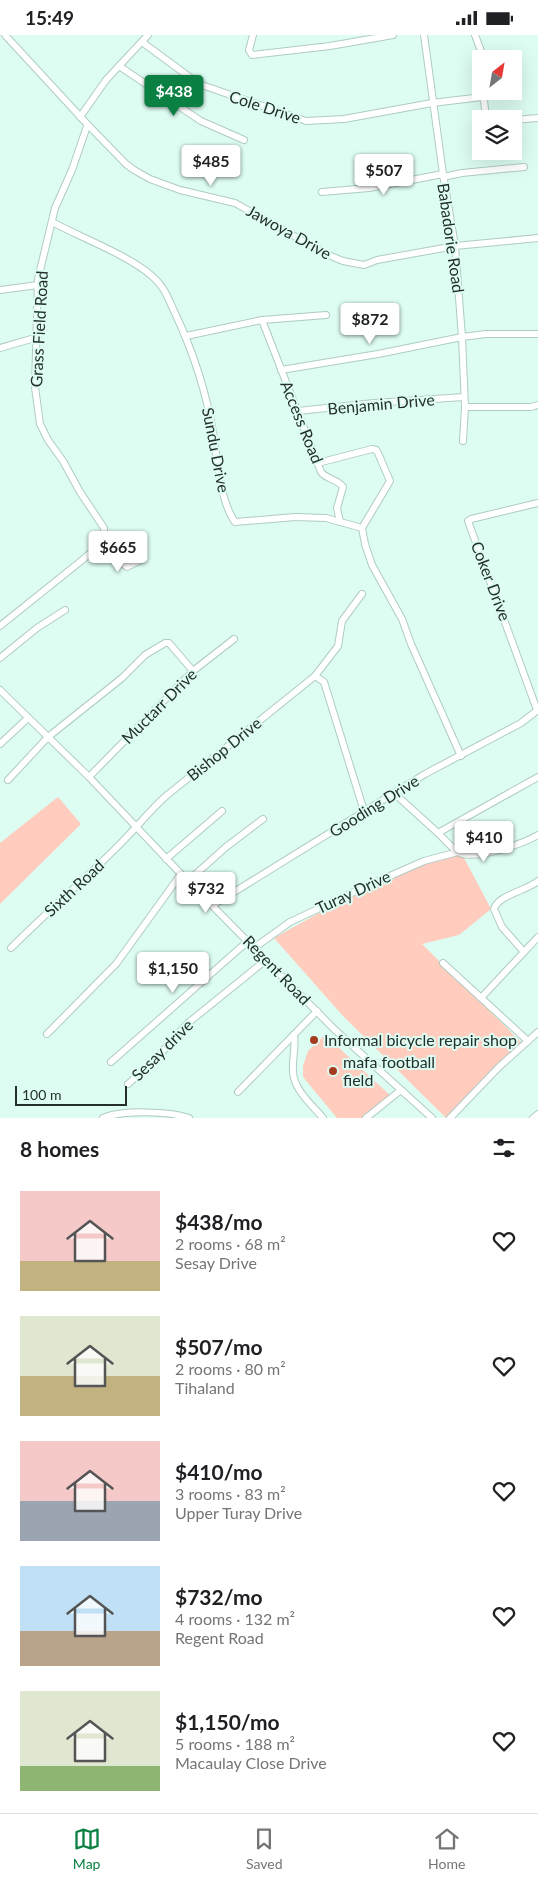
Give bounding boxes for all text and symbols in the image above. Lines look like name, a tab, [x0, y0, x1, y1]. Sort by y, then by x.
text: 15:49	[25, 6, 74, 29]
north arrow	[472, 50, 522, 100]
map controls	[472, 50, 522, 160]
pin: $438	[144, 74, 204, 117]
text: $438	[155, 81, 193, 100]
street label: Cole Drive	[227, 86, 303, 127]
button: layers	[472, 110, 522, 160]
pin: $485	[181, 145, 241, 187]
text: $485	[192, 151, 230, 170]
pin: $507	[354, 154, 414, 196]
text: $507	[365, 160, 403, 179]
street label: Babadorie Road	[434, 182, 469, 294]
street label: Jawoya Drive	[244, 200, 335, 263]
street label: Grass Field Road	[26, 270, 51, 388]
pin: $872	[340, 303, 400, 345]
text: $872	[351, 309, 389, 328]
street label: Access Road	[277, 378, 328, 466]
street label: Benjamin Drive	[327, 389, 435, 418]
street label: Sundu Drive	[199, 406, 234, 494]
pin: $665	[88, 531, 148, 573]
text: $665	[99, 537, 137, 556]
street label: Coker Drive	[468, 538, 515, 623]
street label: Muctarr Drive	[117, 664, 200, 747]
street label: Bishop Drive	[183, 713, 265, 784]
street label: Gooding Drive	[325, 770, 422, 841]
pin: $410	[454, 821, 514, 863]
text: $410	[465, 827, 503, 846]
street label: Sixth Road	[40, 855, 107, 920]
street label: Turay Drive	[312, 866, 393, 917]
pin: $732	[176, 871, 236, 914]
text: $732	[187, 878, 225, 897]
street label: Regent Road	[240, 931, 315, 1008]
pin: $1,150	[132, 951, 214, 994]
text: $1,150	[148, 958, 198, 977]
street label: Sesay drive	[127, 1015, 196, 1084]
place label: Informal bicycle repair shop	[324, 1030, 517, 1049]
marker: Informal bicycle repair shop	[308, 1034, 320, 1046]
place label: mafa football field	[343, 1052, 435, 1089]
marker: mafa football field	[327, 1065, 339, 1077]
scale bar	[15, 1083, 128, 1106]
text: 100 m	[22, 1086, 61, 1103]
icon: filters	[490, 1134, 518, 1162]
text: 8 homes	[20, 1136, 99, 1161]
text: $438/mo	[175, 1209, 263, 1234]
icon: home	[60, 1211, 120, 1271]
icon: heart	[490, 1227, 518, 1255]
text: 2 rooms · 68 m²	[175, 1234, 286, 1253]
text: Sesay Drive	[175, 1253, 257, 1272]
text: $507/mo	[175, 1334, 263, 1359]
icon: home	[60, 1336, 120, 1396]
icon: heart	[490, 1352, 518, 1380]
text: 2 rooms · 80 m²	[175, 1359, 286, 1378]
text: Tihaland	[175, 1378, 235, 1397]
text: $410/mo	[175, 1459, 263, 1484]
icon: home	[60, 1461, 120, 1521]
icon: heart	[490, 1477, 518, 1505]
text: 3 rooms · 83 m²	[175, 1484, 286, 1503]
text: Upper Turay Drive	[175, 1503, 302, 1522]
text: $732/mo	[175, 1584, 263, 1609]
icon: home	[60, 1586, 120, 1646]
icon: heart	[490, 1602, 518, 1630]
text: 4 rooms · 132 m²	[175, 1609, 295, 1628]
text: Regent Road	[175, 1628, 264, 1647]
text: $1,150/mo	[175, 1709, 280, 1734]
icon: home	[60, 1711, 120, 1771]
icon: heart	[490, 1727, 518, 1755]
text: 5 rooms · 188 m²	[175, 1734, 295, 1753]
text: Macaulay Close Drive	[175, 1753, 327, 1772]
tab: Map	[73, 1825, 101, 1872]
tab: Saved	[246, 1825, 283, 1872]
tab: Home	[428, 1825, 465, 1872]

